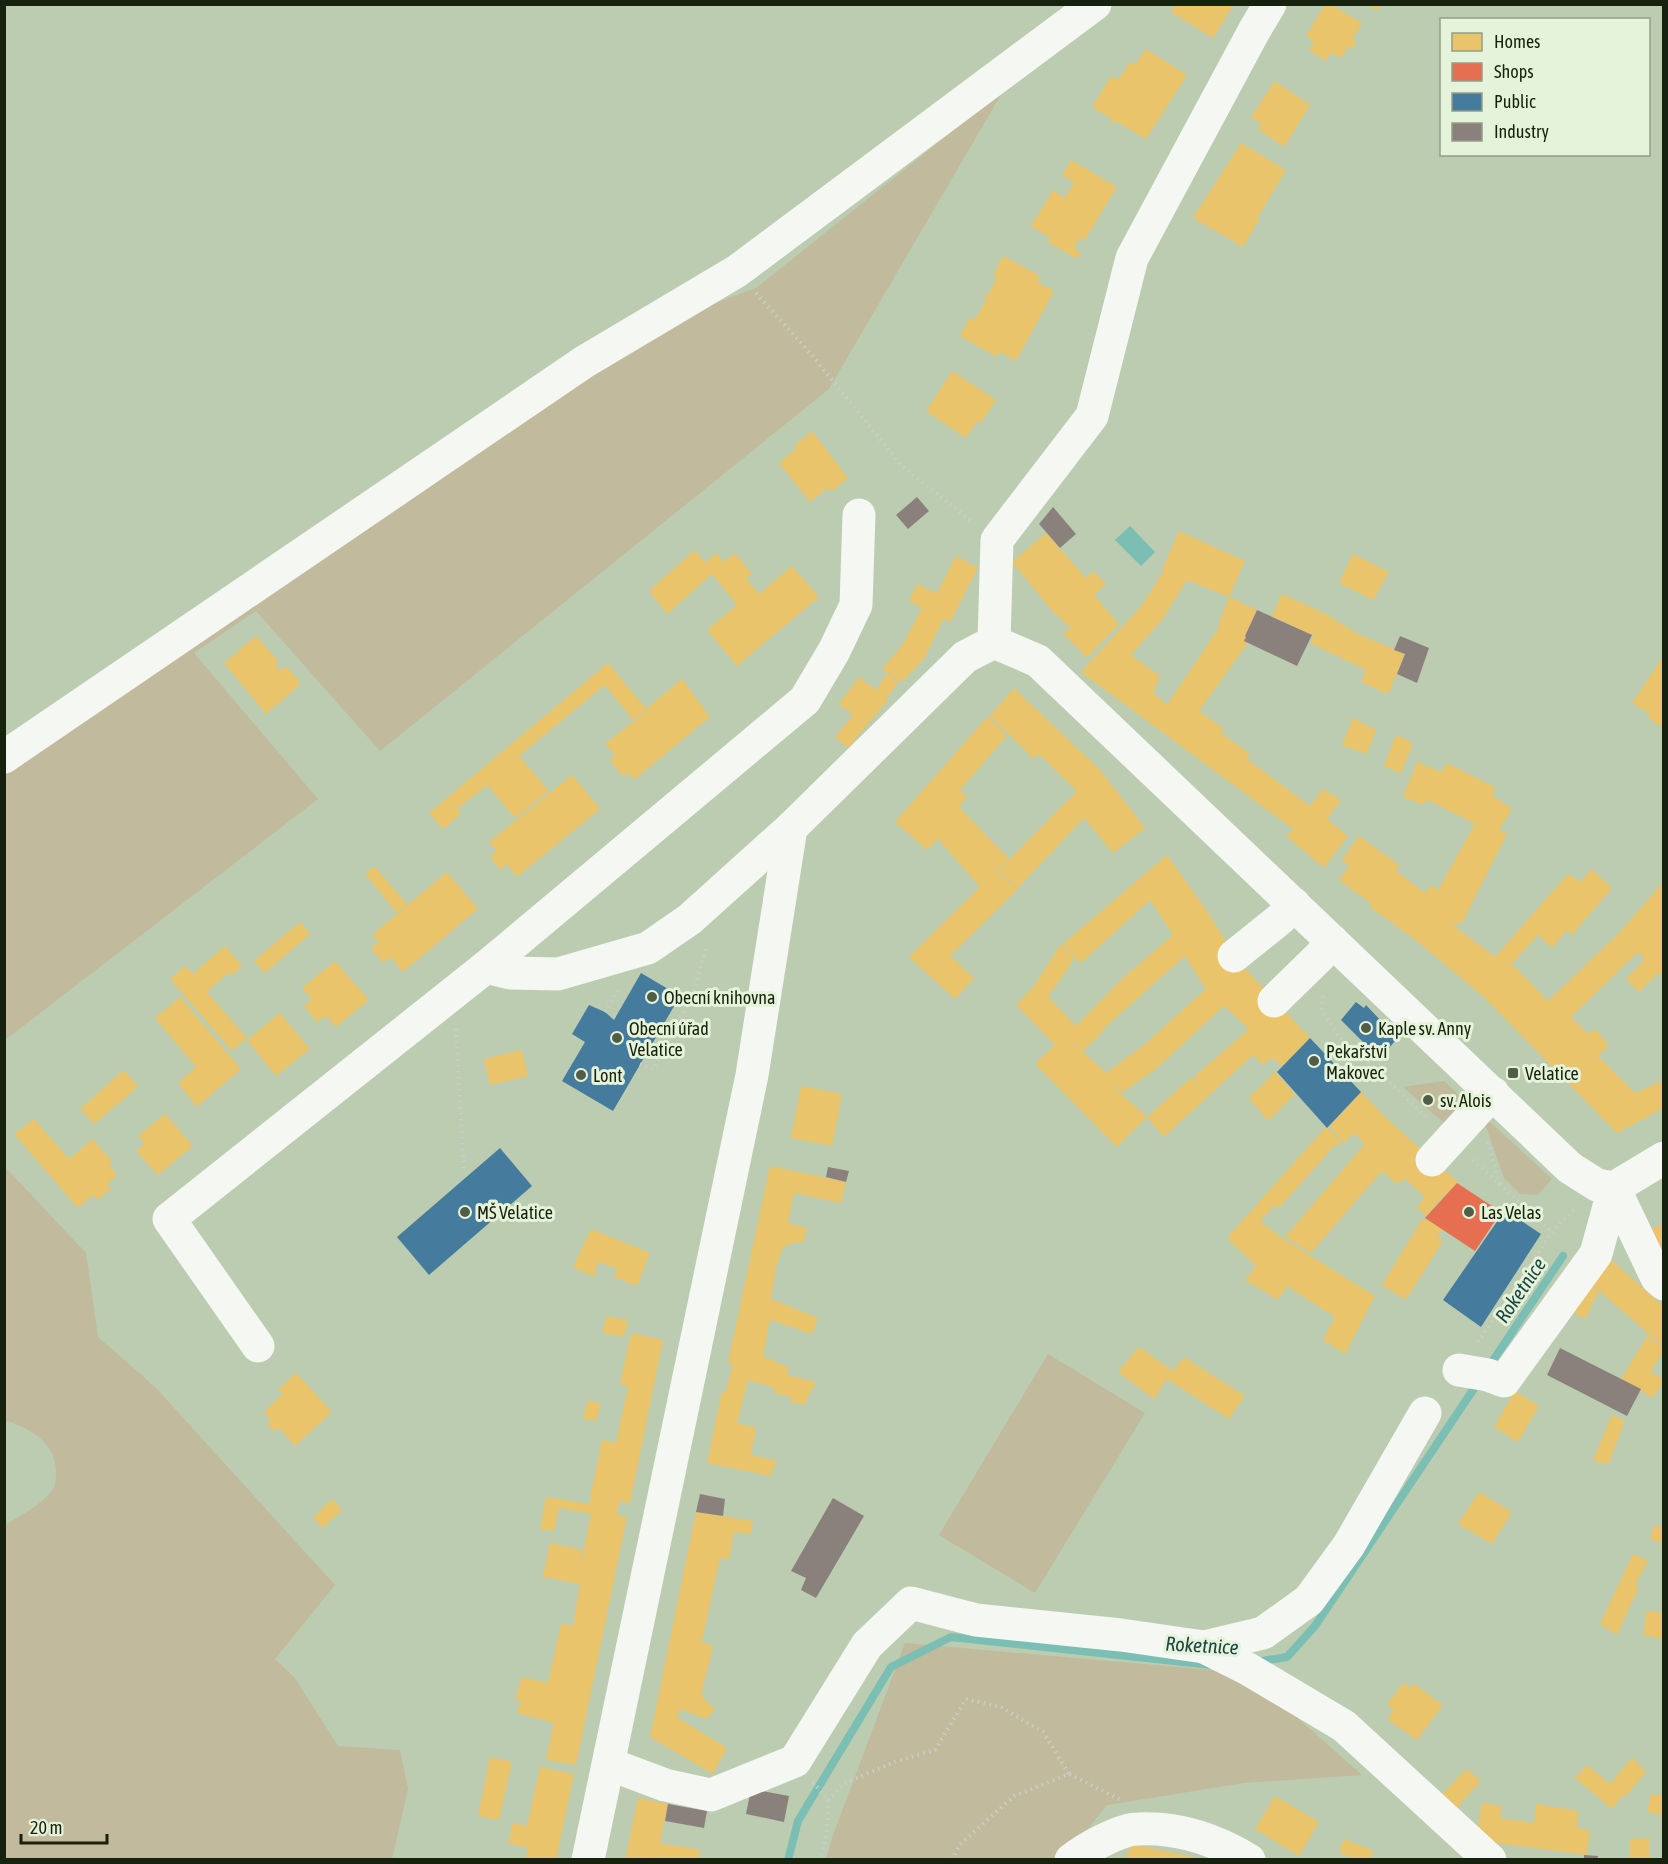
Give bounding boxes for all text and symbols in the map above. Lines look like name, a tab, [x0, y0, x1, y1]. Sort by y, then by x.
legend	[1440, 18, 1650, 156]
text: Homes	[1494, 31, 1540, 52]
text: Shops	[1494, 61, 1534, 82]
text: Public	[1494, 91, 1536, 112]
text: Industry	[1494, 121, 1549, 142]
place label: Obecní knihovna	[664, 987, 775, 1008]
marker: Obecní knihovna	[645, 990, 659, 1004]
place label: Obecní úřad Velatice	[629, 1018, 709, 1060]
place label: Kaple sv. Anny	[1378, 1018, 1471, 1039]
marker: Kaple sv. Anny	[1359, 1021, 1373, 1035]
marker: Obecní úřad Velatice	[610, 1031, 624, 1045]
place label: Pekařství Makovec	[1326, 1041, 1388, 1083]
marker: Pekařství Makovec	[1307, 1054, 1321, 1068]
place label: Velatice	[1525, 1063, 1579, 1084]
place label: Lont	[593, 1065, 622, 1086]
marker: Velatice	[1506, 1066, 1520, 1080]
marker: Lont	[574, 1068, 588, 1082]
place label: sv. Alois	[1440, 1090, 1491, 1111]
marker: sv. Alois	[1421, 1093, 1435, 1107]
place label: MŠ Velatice	[477, 1202, 553, 1223]
place label: Las Velas	[1481, 1202, 1541, 1223]
marker: MŠ Velatice	[458, 1205, 472, 1219]
marker: Las Velas	[1462, 1205, 1476, 1219]
water label: Roketnice	[1490, 1253, 1550, 1327]
water label: Roketnice	[1165, 1632, 1239, 1658]
scale bar	[21, 1807, 106, 1845]
text: 20 m	[30, 1817, 62, 1838]

